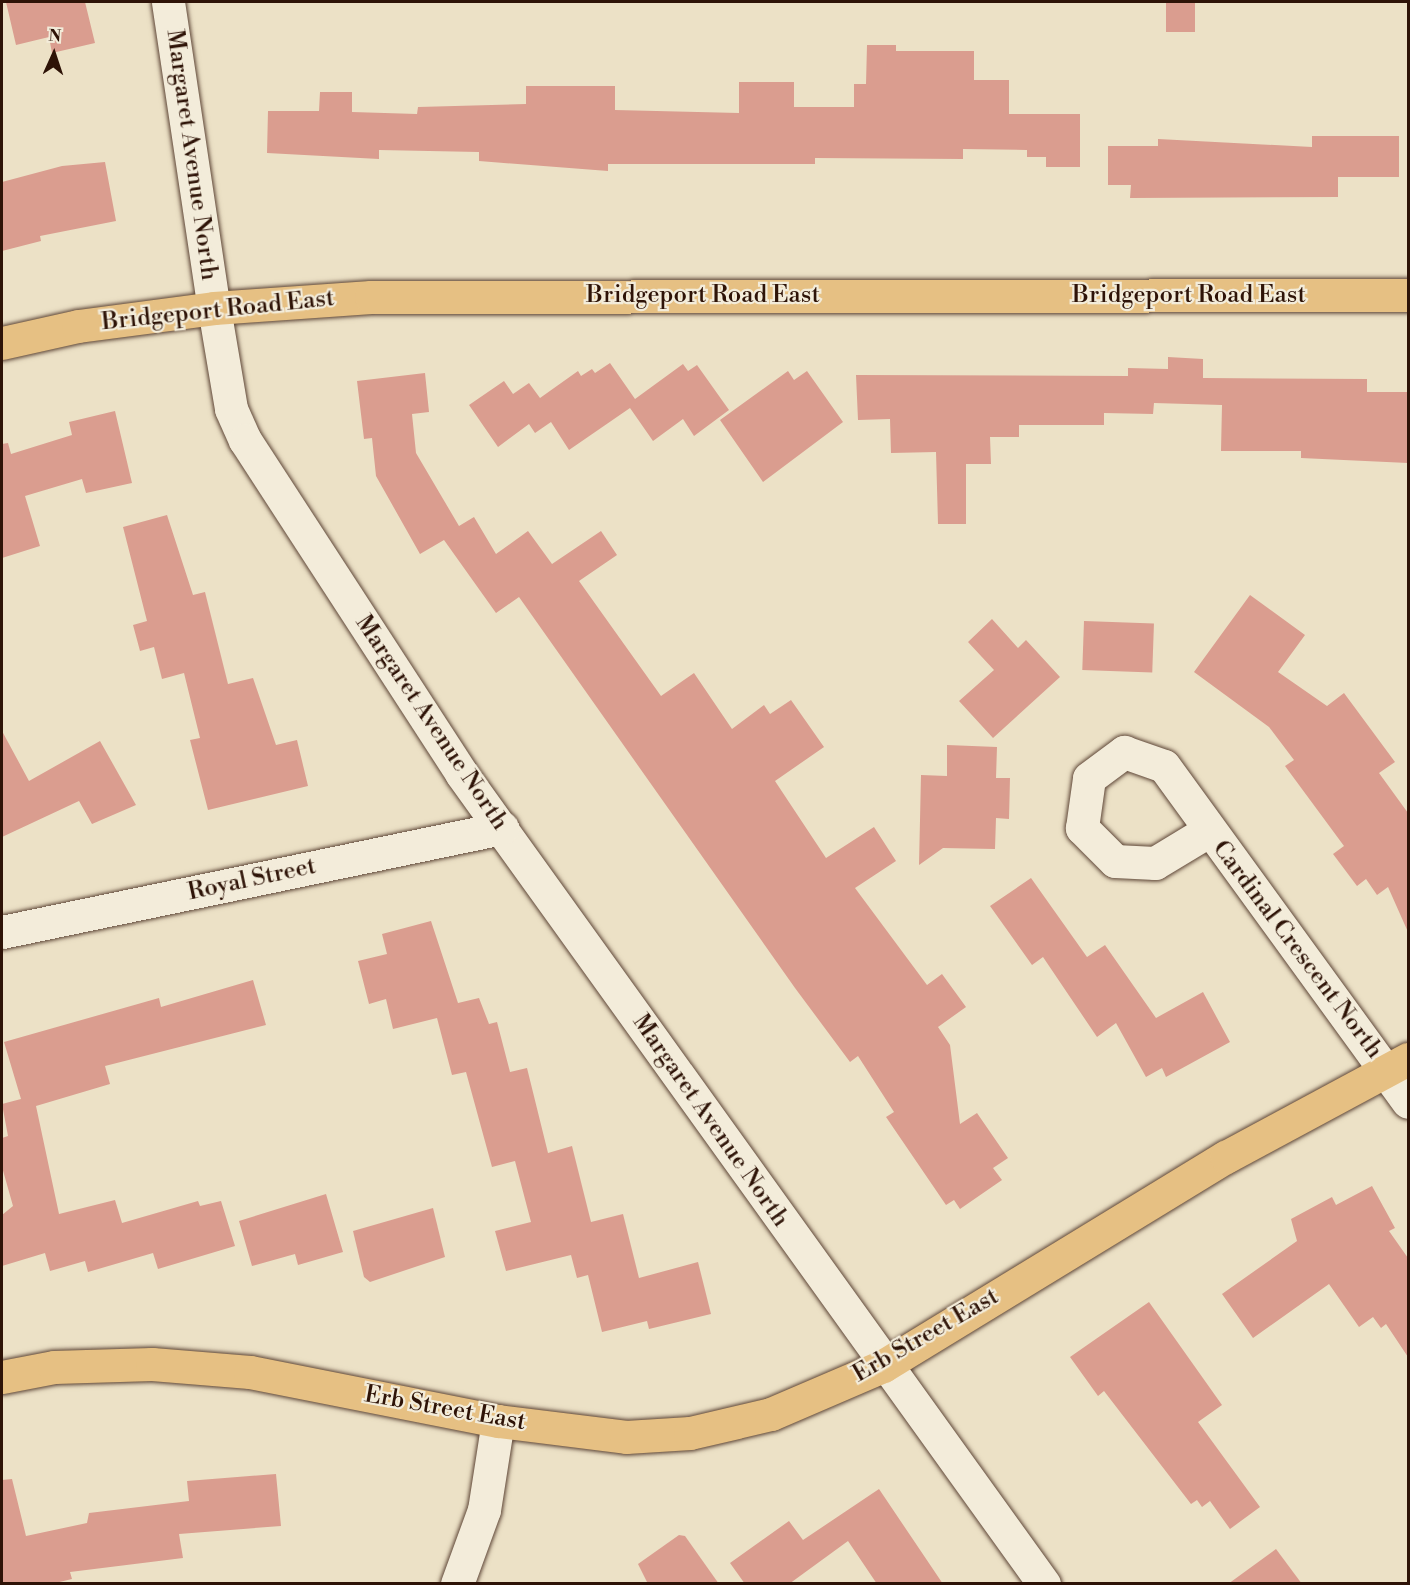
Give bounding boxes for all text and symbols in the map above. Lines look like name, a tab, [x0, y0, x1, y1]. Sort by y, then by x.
north arrow	[24, 24, 84, 84]
text: N	[48, 26, 62, 46]
street label: Margaret Avenue North	[159, 28, 223, 282]
street label: Bridgeport Road East	[586, 282, 820, 310]
street label: Bridgeport Road East	[1072, 282, 1306, 310]
street label: Bridgeport Road East	[100, 284, 336, 338]
street label: Margaret Avenue North	[348, 610, 514, 836]
street label: Cardinal Crescent North	[1206, 835, 1388, 1065]
street label: Royal Street	[185, 852, 319, 908]
street label: Margaret Avenue North	[626, 1009, 794, 1233]
street label: Erb Street East	[848, 1283, 1004, 1389]
street label: Erb Street East	[362, 1381, 528, 1437]

